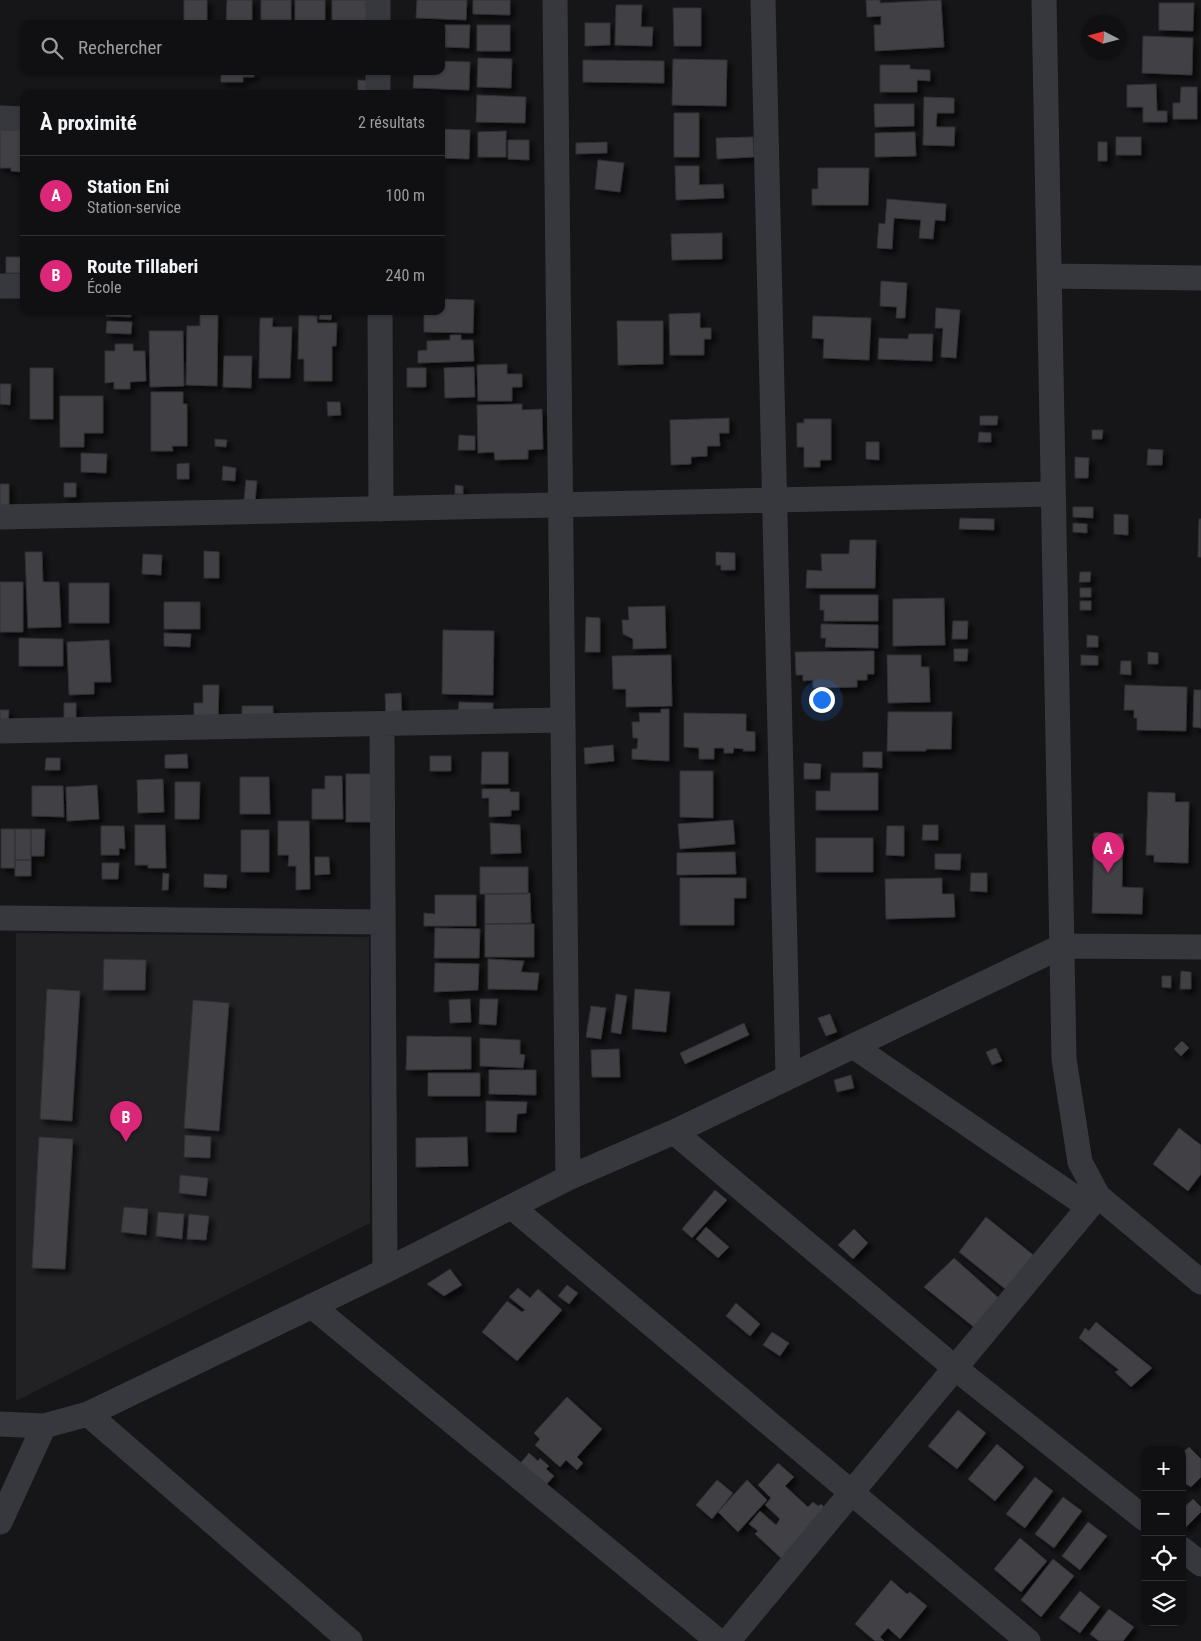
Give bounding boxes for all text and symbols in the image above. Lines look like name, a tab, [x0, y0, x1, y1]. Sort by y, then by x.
north arrow	[1081, 15, 1126, 60]
search box	[20, 20, 445, 75]
icon: search	[38, 34, 66, 62]
text: Rechercher	[78, 36, 162, 59]
text: À proximité	[40, 111, 137, 135]
text: 2 résultats	[358, 113, 425, 132]
text: Station Eni	[87, 175, 169, 198]
text: A	[51, 186, 61, 205]
text: 100 m	[386, 186, 425, 205]
text: Station-service	[87, 198, 181, 217]
text: Route Tillaberi	[87, 255, 198, 278]
text: B	[52, 266, 60, 285]
text: 240 m	[386, 266, 425, 285]
text: École	[87, 278, 121, 297]
your location	[809, 687, 835, 713]
pin: A	[1092, 832, 1124, 873]
pin: B	[110, 1101, 142, 1142]
map controls	[1141, 1446, 1186, 1626]
button: +	[1141, 1446, 1186, 1491]
button: −	[1141, 1491, 1186, 1536]
button: locate	[1141, 1536, 1186, 1581]
button: layers	[1141, 1581, 1186, 1626]

